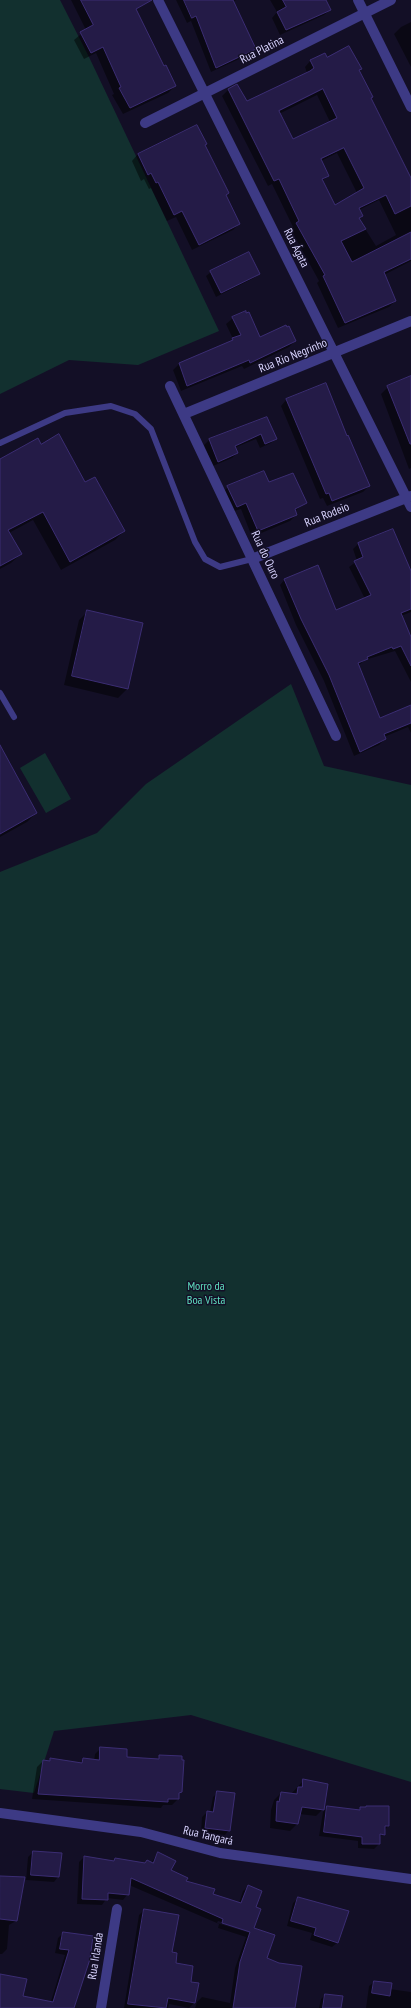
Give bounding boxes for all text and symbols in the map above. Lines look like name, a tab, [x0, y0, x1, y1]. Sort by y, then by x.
street label: Rua Platina	[238, 33, 286, 67]
street label: Rua Ágata	[280, 226, 312, 270]
street label: Rua Rio Negrinho	[257, 336, 329, 376]
street label: Rua Rodeio	[303, 500, 351, 530]
street label: Rua do Ouro	[248, 529, 282, 581]
park label: Morro da Boa Vista	[187, 1280, 225, 1308]
street label: Rua Tangará	[182, 1823, 234, 1849]
street label: Rua Irlanda	[85, 1932, 107, 1980]

